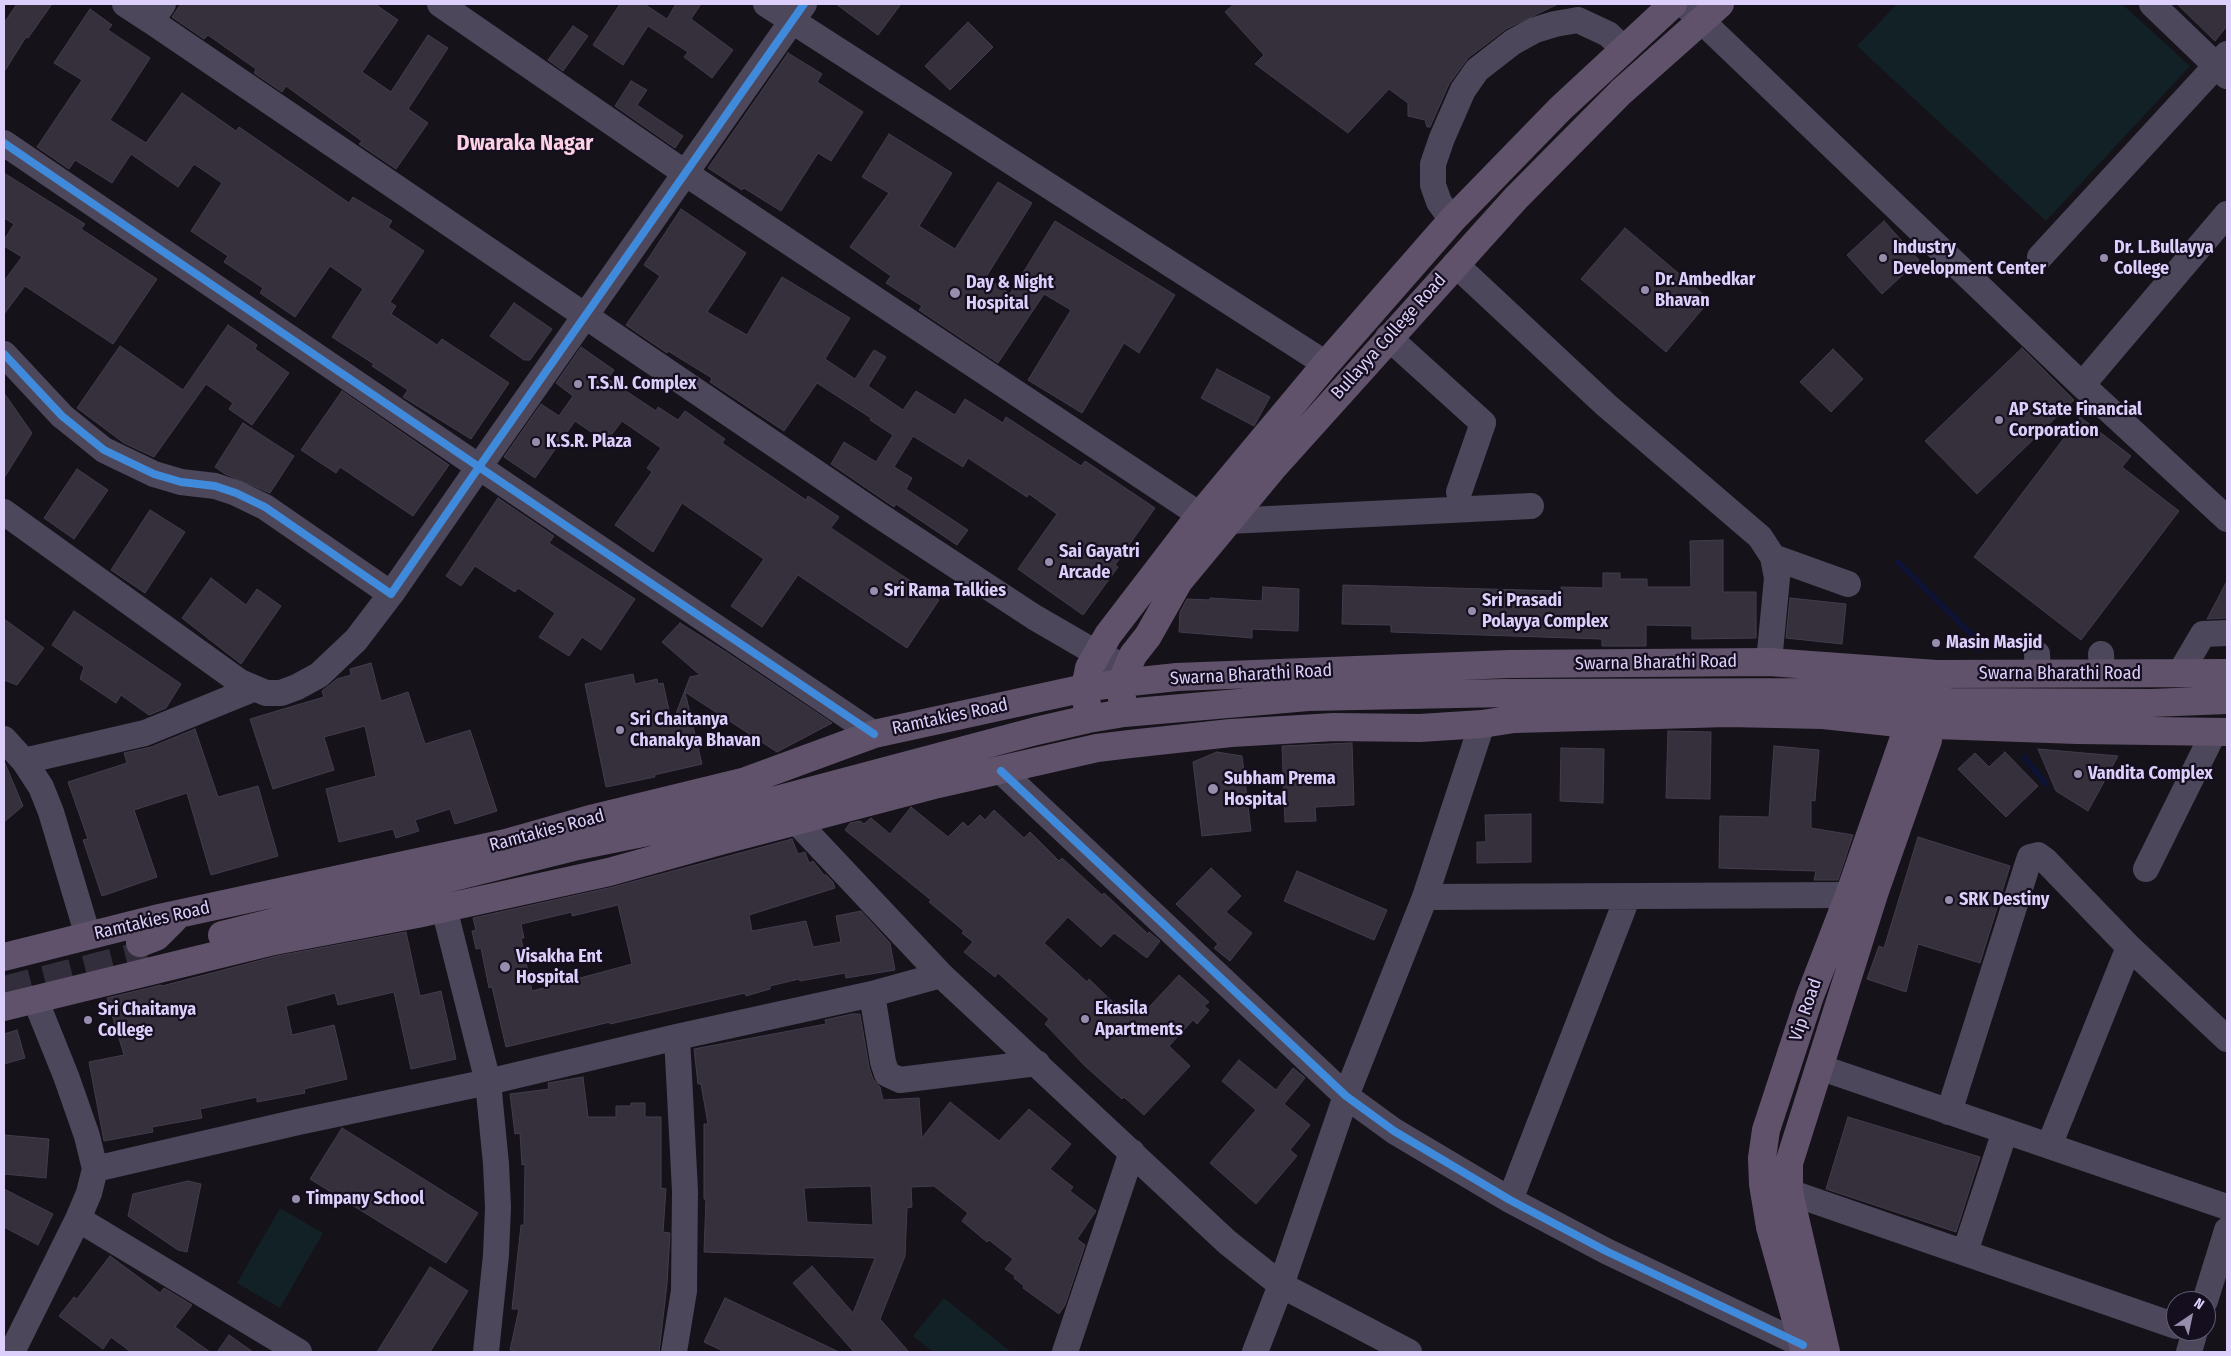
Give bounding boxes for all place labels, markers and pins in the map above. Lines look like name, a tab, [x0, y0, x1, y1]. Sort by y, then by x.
place label: Industry Development Center	[1893, 237, 2046, 280]
place label: Dr. L.Bullayya College	[2114, 237, 2214, 280]
marker: Industry Development Center	[1877, 252, 1889, 264]
marker: Dr. L.Bullayya College	[2098, 252, 2110, 264]
place label: Dr. Ambedkar Bhavan	[1655, 269, 1755, 312]
place label: Day & Night Hospital	[966, 272, 1054, 314]
marker: Dr. Ambedkar Bhavan	[1639, 284, 1651, 296]
marker: Day & Night Hospital	[948, 286, 962, 300]
place label: T.S.N. Complex	[588, 373, 696, 395]
marker: T.S.N. Complex	[572, 378, 584, 390]
place label: AP State Financial Corporation	[2009, 399, 2142, 442]
marker: AP State Financial Corporation	[1993, 414, 2005, 426]
place label: K.S.R. Plaza	[546, 431, 632, 453]
marker: K.S.R. Plaza	[530, 436, 542, 448]
place label: Sai Gayatri Arcade	[1059, 541, 1140, 584]
marker: Sai Gayatri Arcade	[1043, 556, 1055, 568]
place label: Sri Rama Talkies	[884, 580, 1006, 602]
marker: Sri Rama Talkies	[868, 585, 880, 597]
place label: Sri Prasadi Polayya Complex	[1482, 590, 1608, 632]
marker: Sri Prasadi Polayya Complex	[1466, 605, 1478, 617]
place label: Masin Masjid	[1946, 632, 2042, 654]
marker: Masin Masjid	[1930, 637, 1942, 649]
place label: Sri Chaitanya Chanakya Bhavan	[630, 709, 761, 752]
marker: Sri Chaitanya Chanakya Bhavan	[614, 724, 626, 736]
place label: Vandita Complex	[2088, 763, 2213, 785]
place label: Subham Prema Hospital	[1224, 768, 1336, 811]
marker: Vandita Complex	[2072, 768, 2084, 780]
marker: Subham Prema Hospital	[1206, 782, 1220, 796]
place label: SRK Destiny	[1959, 889, 2049, 911]
marker: SRK Destiny	[1943, 894, 1955, 906]
place label: Visakha Ent Hospital	[516, 946, 602, 989]
marker: Visakha Ent Hospital	[498, 960, 512, 974]
place label: Ekasila Apartments	[1095, 998, 1183, 1040]
place label: Sri Chaitanya College	[98, 999, 196, 1042]
marker: Ekasila Apartments	[1079, 1013, 1091, 1025]
marker: Sri Chaitanya College	[82, 1014, 94, 1026]
place label: Timpany School	[306, 1188, 424, 1210]
marker: Timpany School	[290, 1193, 302, 1205]

